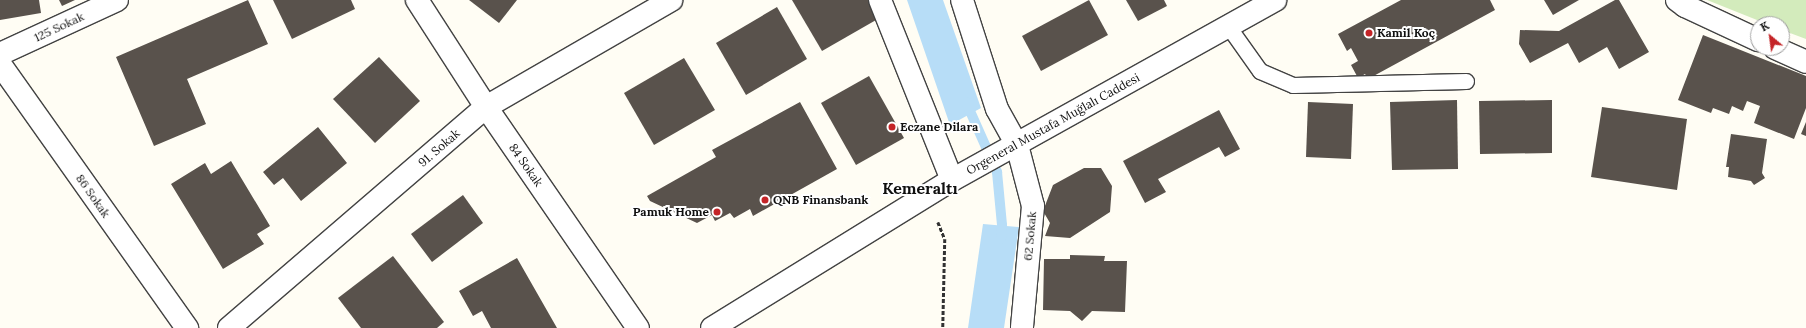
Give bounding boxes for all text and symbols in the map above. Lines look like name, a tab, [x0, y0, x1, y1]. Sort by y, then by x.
street label: 125 Sokak	[32, 9, 86, 45]
north arrow	[1750, 16, 1790, 56]
text: K	[1758, 18, 1771, 34]
place label: Kamil Koç	[1377, 26, 1435, 40]
marker: Kamil Koç	[1364, 28, 1374, 38]
street label: Orgeneral Mustafa Muğlalı Caddesi	[964, 70, 1142, 178]
place label: Eczane Dilara	[900, 120, 978, 134]
marker: Eczane Dilara	[887, 122, 897, 132]
street label: 91. Sokak	[415, 126, 463, 170]
street label: 84 Sokak	[506, 141, 546, 189]
street label: 86 Sokak	[73, 171, 113, 221]
district label: Kemeraltı	[882, 178, 958, 198]
place label: QNB Finansbank	[773, 193, 868, 207]
marker: QNB Finansbank	[760, 195, 770, 205]
place label: Pamuk Home	[633, 205, 709, 219]
marker: Pamuk Home	[712, 207, 722, 217]
street label: 62 Sokak	[1021, 211, 1039, 261]

